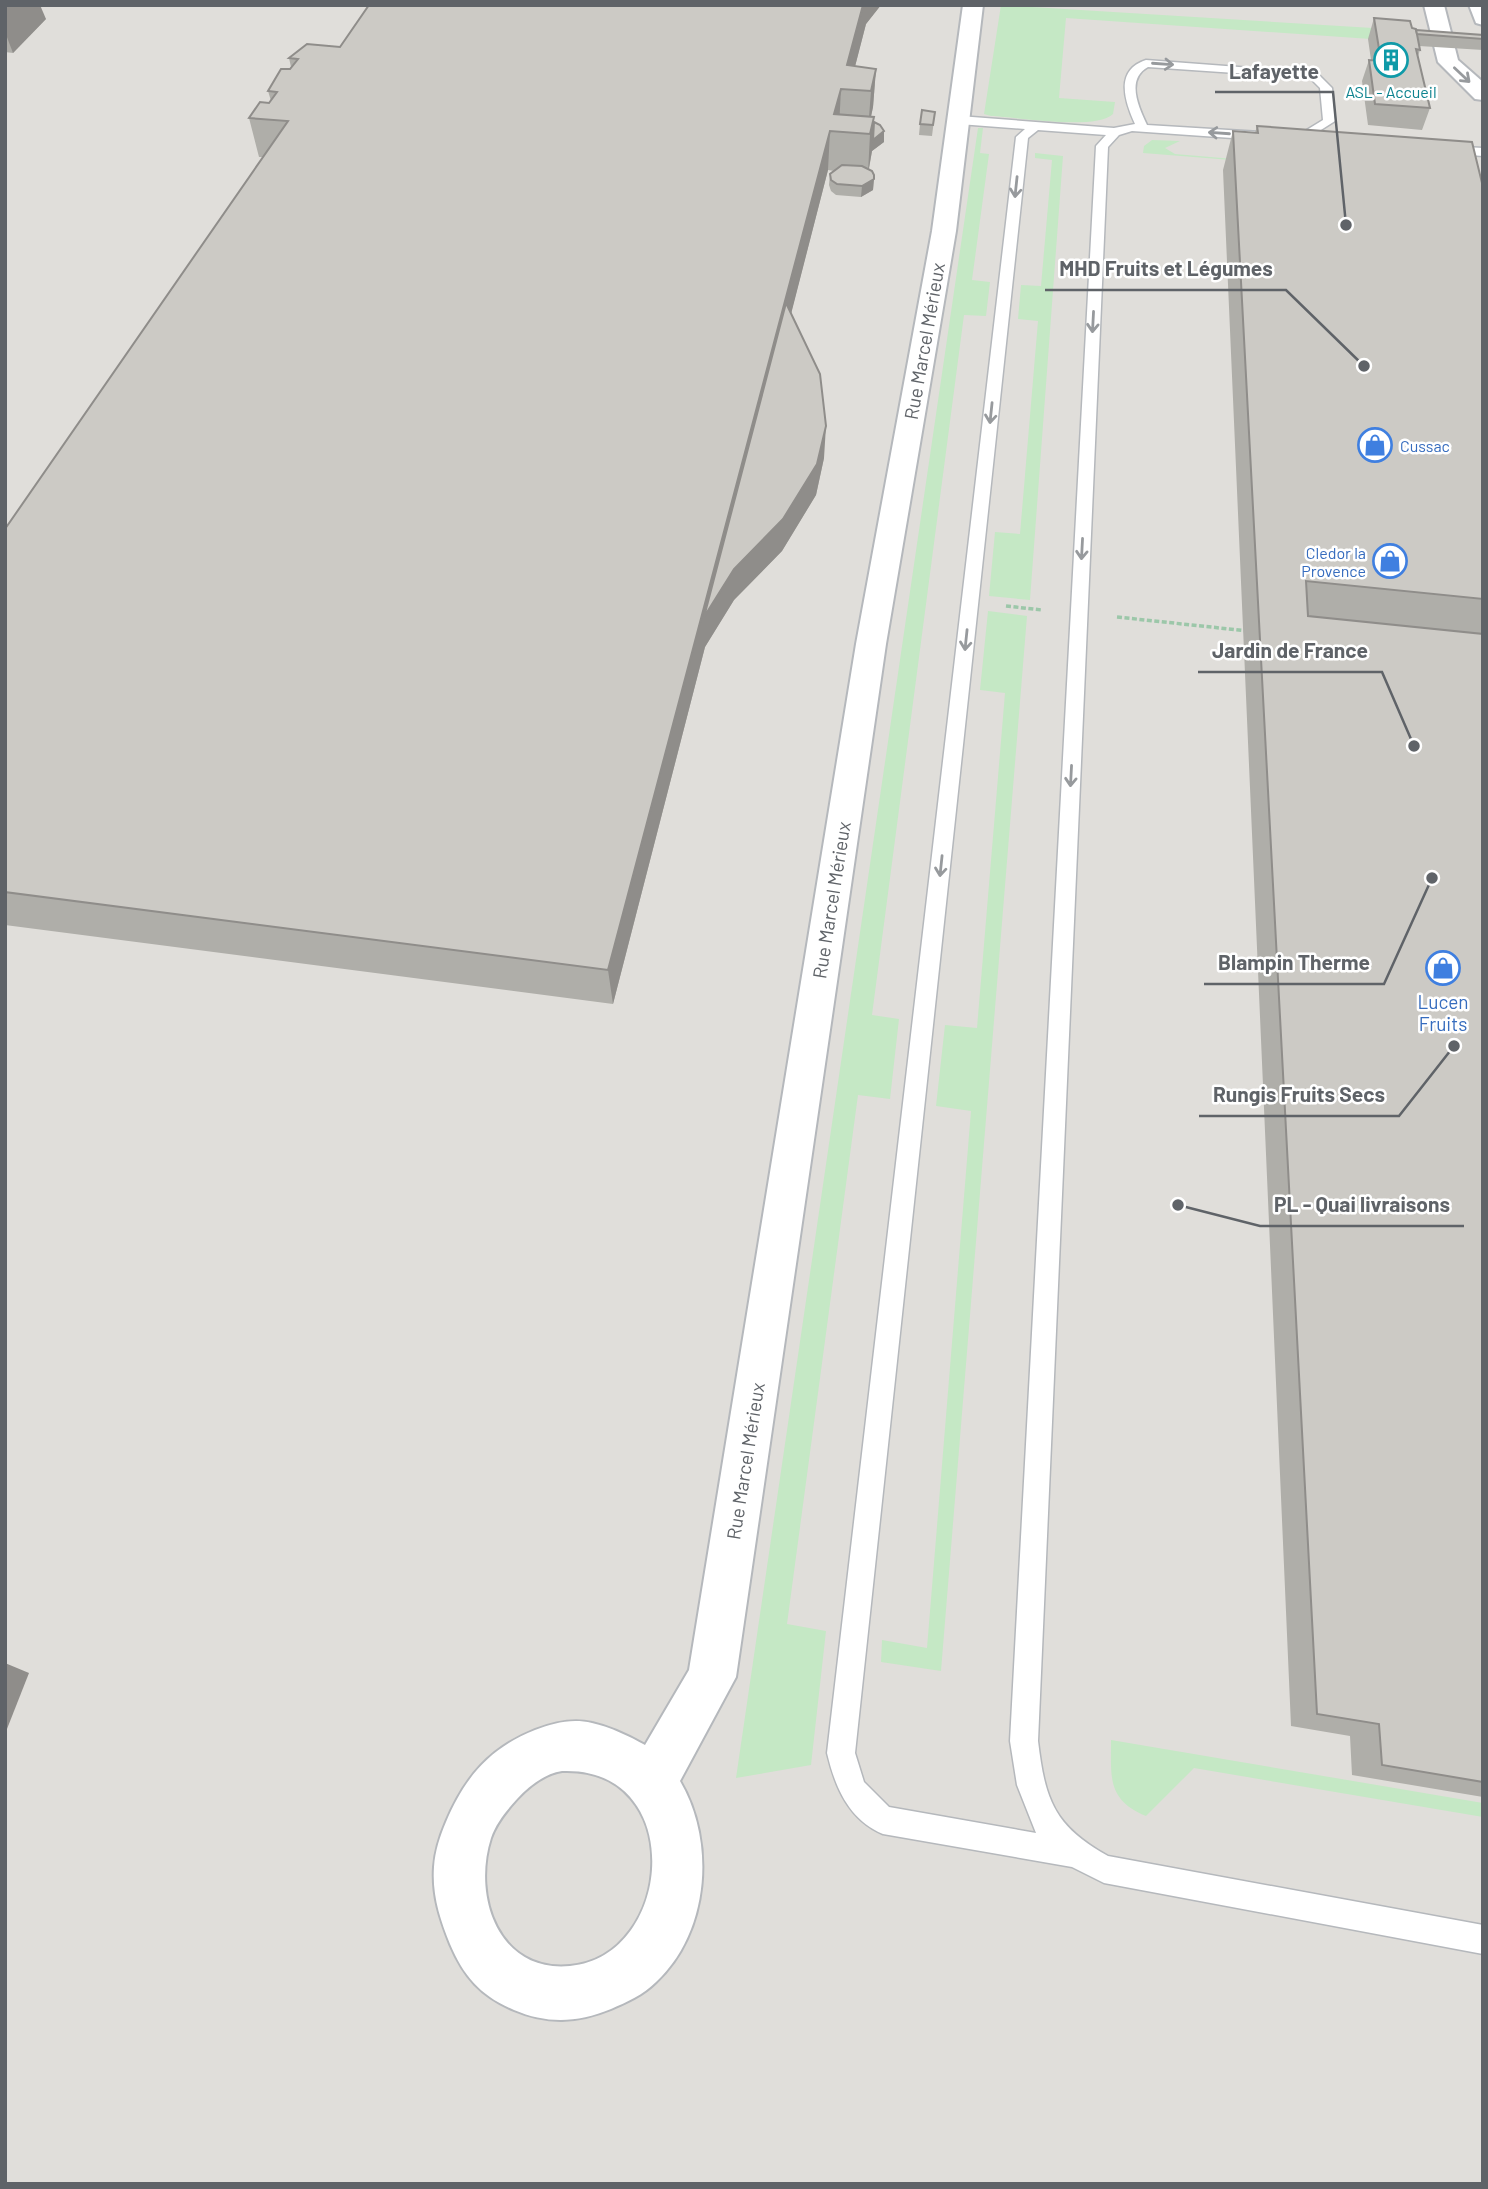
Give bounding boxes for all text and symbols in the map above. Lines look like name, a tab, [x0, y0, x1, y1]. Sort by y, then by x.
building icon: ASL - Accueil	[1372, 41, 1410, 79]
callout: Lafayette	[1215, 50, 1333, 92]
one-way arrow	[1152, 58, 1174, 71]
text: Lafayette	[1229, 58, 1319, 83]
one-way arrow	[1453, 66, 1470, 83]
place label: ASL - Accueil	[1345, 82, 1437, 101]
one-way arrow	[1208, 126, 1231, 139]
one-way arrow	[1010, 176, 1023, 198]
callout: MHD Fruits et Légumes	[1045, 248, 1286, 290]
text: MHD Fruits et Légumes	[1059, 255, 1273, 280]
street label: Rue Marcel Mérieux	[899, 261, 949, 421]
one-way arrow	[1087, 310, 1100, 333]
one-way arrow	[985, 402, 998, 424]
shop icon: Cussac	[1356, 426, 1394, 464]
place label: Cussac	[1400, 436, 1450, 455]
one-way arrow	[1076, 537, 1089, 560]
shop icon: Cledor la Provence	[1371, 542, 1409, 580]
place label: Cledor la Provence	[1301, 543, 1366, 580]
one-way arrow	[959, 628, 972, 650]
callout: Jardin de France	[1198, 630, 1382, 672]
text: Jardin de France	[1212, 637, 1368, 662]
one-way arrow	[1065, 764, 1078, 787]
street label: Rue Marcel Mérieux	[807, 820, 855, 980]
one-way arrow	[934, 854, 947, 876]
callout: Blampin Therme	[1204, 942, 1384, 984]
text: Blampin Therme	[1218, 949, 1370, 974]
shop icon: Lucen Fruits	[1424, 949, 1462, 987]
place label: Lucen Fruits	[1417, 990, 1469, 1035]
callout: Rungis Fruits Secs	[1199, 1074, 1399, 1116]
text: Rungis Fruits Secs	[1213, 1081, 1385, 1106]
callout: PL - Quai livraisons	[1260, 1184, 1464, 1226]
text: PL - Quai livraisons	[1274, 1191, 1450, 1216]
street label: Rue Marcel Mérieux	[721, 1381, 769, 1541]

